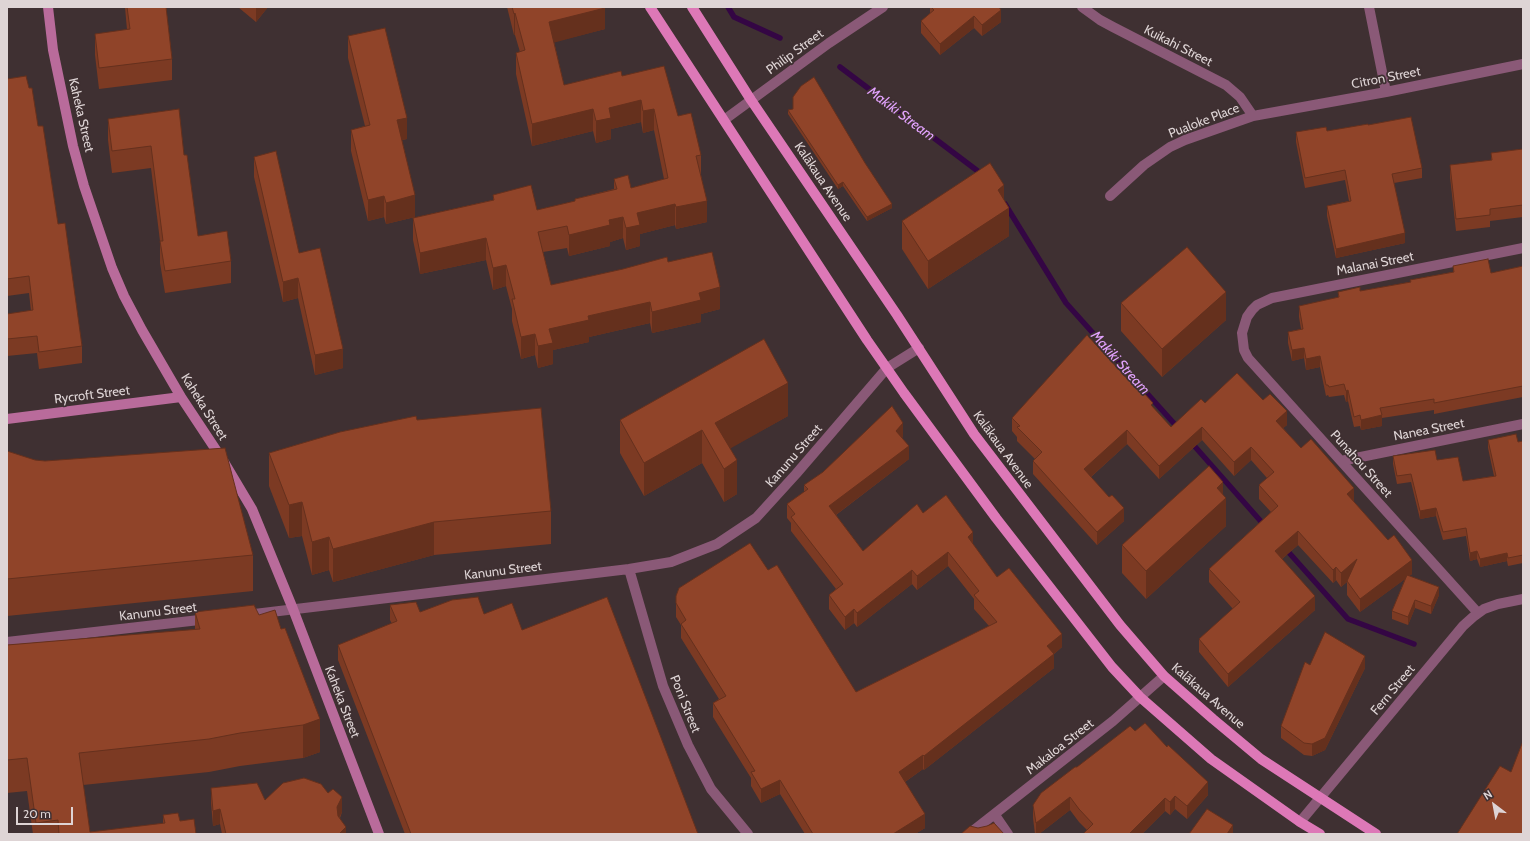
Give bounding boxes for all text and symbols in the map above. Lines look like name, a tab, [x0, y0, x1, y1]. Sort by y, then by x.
street label: Kuikahi Street	[1141, 22, 1215, 70]
street label: Philip Street	[763, 26, 827, 78]
street label: Citron Street	[1350, 64, 1422, 92]
street label: Kaheka Street	[65, 76, 97, 154]
water label: Makiki Stream	[864, 83, 938, 145]
street label: Pualoke Place	[1166, 100, 1242, 142]
street label: Kalākaua Avenue	[791, 139, 855, 225]
street label: Malanai Street	[1335, 249, 1415, 279]
water label: Makiki Stream	[1087, 328, 1153, 398]
street label: Kaheka Street	[177, 371, 231, 443]
street label: Rycroft Street	[53, 383, 131, 407]
street label: Kalākaua Avenue	[970, 408, 1036, 492]
street label: Nanea Street	[1392, 415, 1466, 445]
street label: Kanunu Street	[762, 421, 826, 491]
street label: Punahou Street	[1327, 427, 1395, 501]
street label: Kanunu Street	[463, 558, 543, 584]
street label: Kanunu Street	[118, 599, 198, 625]
street label: Kalākaua Avenue	[1168, 660, 1248, 732]
street label: Fern Street	[1368, 662, 1418, 718]
street label: Kaheka Street	[321, 664, 363, 740]
street label: Poni Street	[666, 673, 704, 735]
street label: Makaloa Street	[1023, 716, 1097, 778]
north arrow	[1474, 785, 1514, 825]
text: N	[1481, 787, 1495, 803]
scale bar	[18, 799, 75, 825]
text: 20 m	[23, 806, 51, 821]

